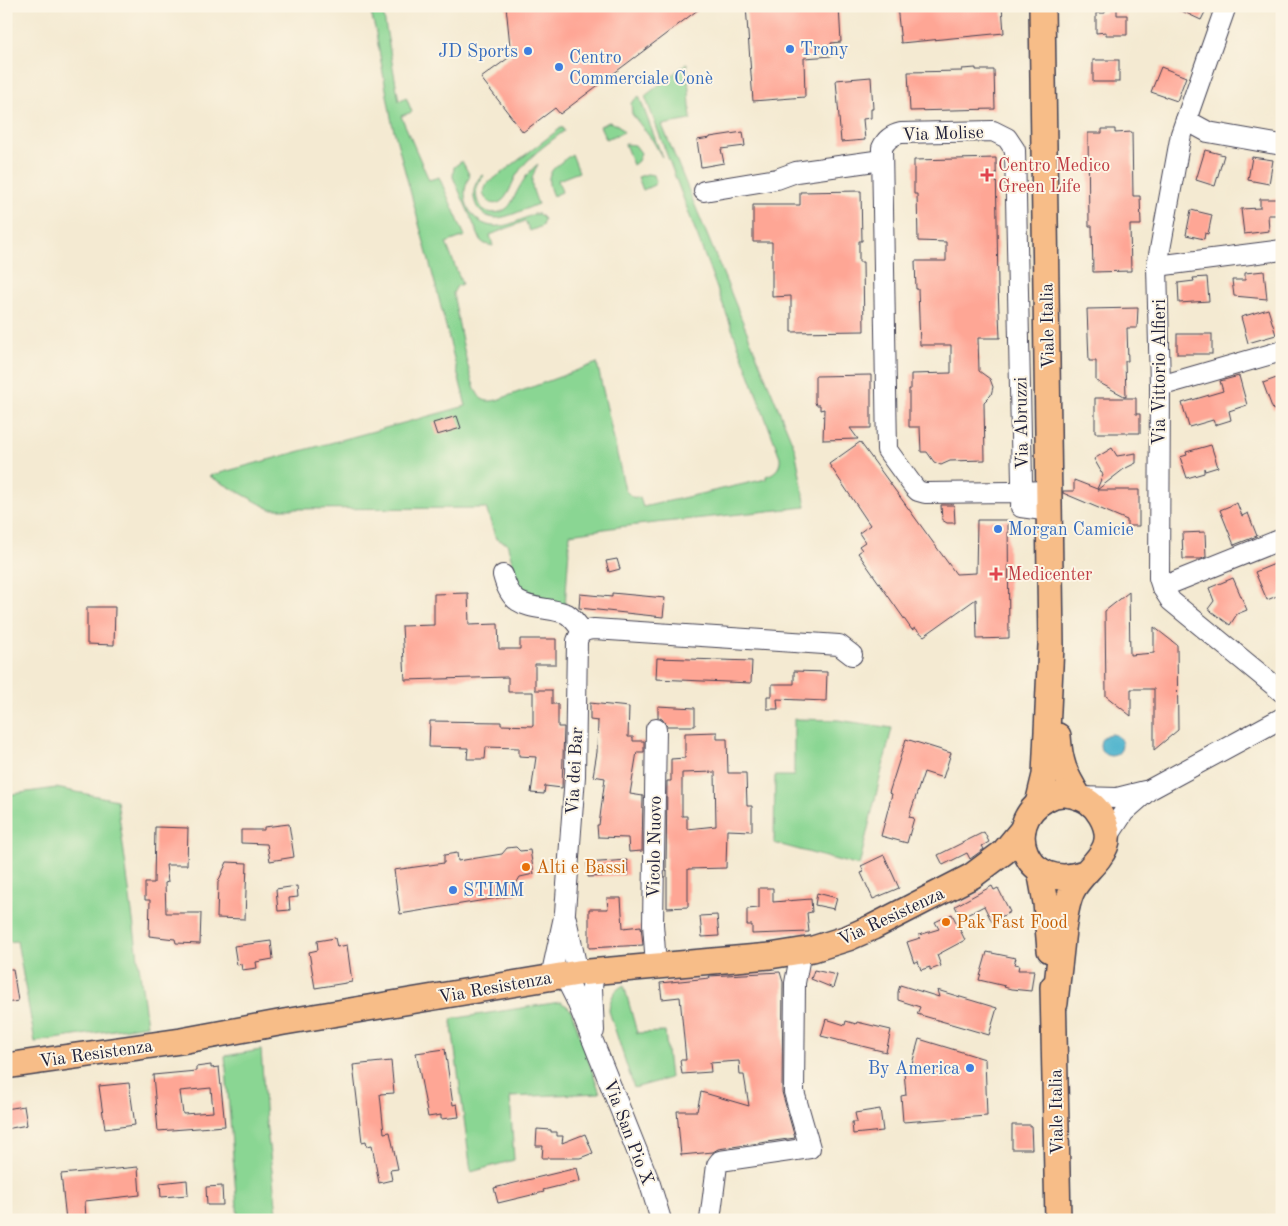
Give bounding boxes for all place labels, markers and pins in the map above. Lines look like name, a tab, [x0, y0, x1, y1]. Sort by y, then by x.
place label: Trony	[800, 41, 849, 59]
place label: JD Sports	[438, 43, 518, 61]
marker: Trony	[784, 43, 796, 55]
marker: JD Sports	[522, 45, 534, 57]
place label: Centro Commerciale Conè	[569, 49, 713, 88]
marker: Centro Commerciale Conè	[553, 61, 565, 73]
place label: Centro Medico Green Life	[998, 157, 1110, 196]
marker: Centro Medico Green Life	[980, 168, 994, 182]
place label: Morgan Camicie	[1008, 521, 1134, 539]
marker: Morgan Camicie	[992, 523, 1004, 535]
place label: Medicenter	[1007, 566, 1093, 584]
marker: Medicenter	[989, 567, 1003, 581]
place label: Alti e Bassi	[536, 859, 626, 877]
marker: Alti e Bassi	[520, 861, 532, 873]
place label: STIMM	[463, 882, 524, 900]
marker: STIMM	[447, 884, 459, 896]
place label: Pak Fast Food	[956, 914, 1068, 932]
marker: Pak Fast Food	[940, 916, 952, 928]
place label: By America	[868, 1060, 960, 1078]
marker: By America	[964, 1062, 976, 1074]

